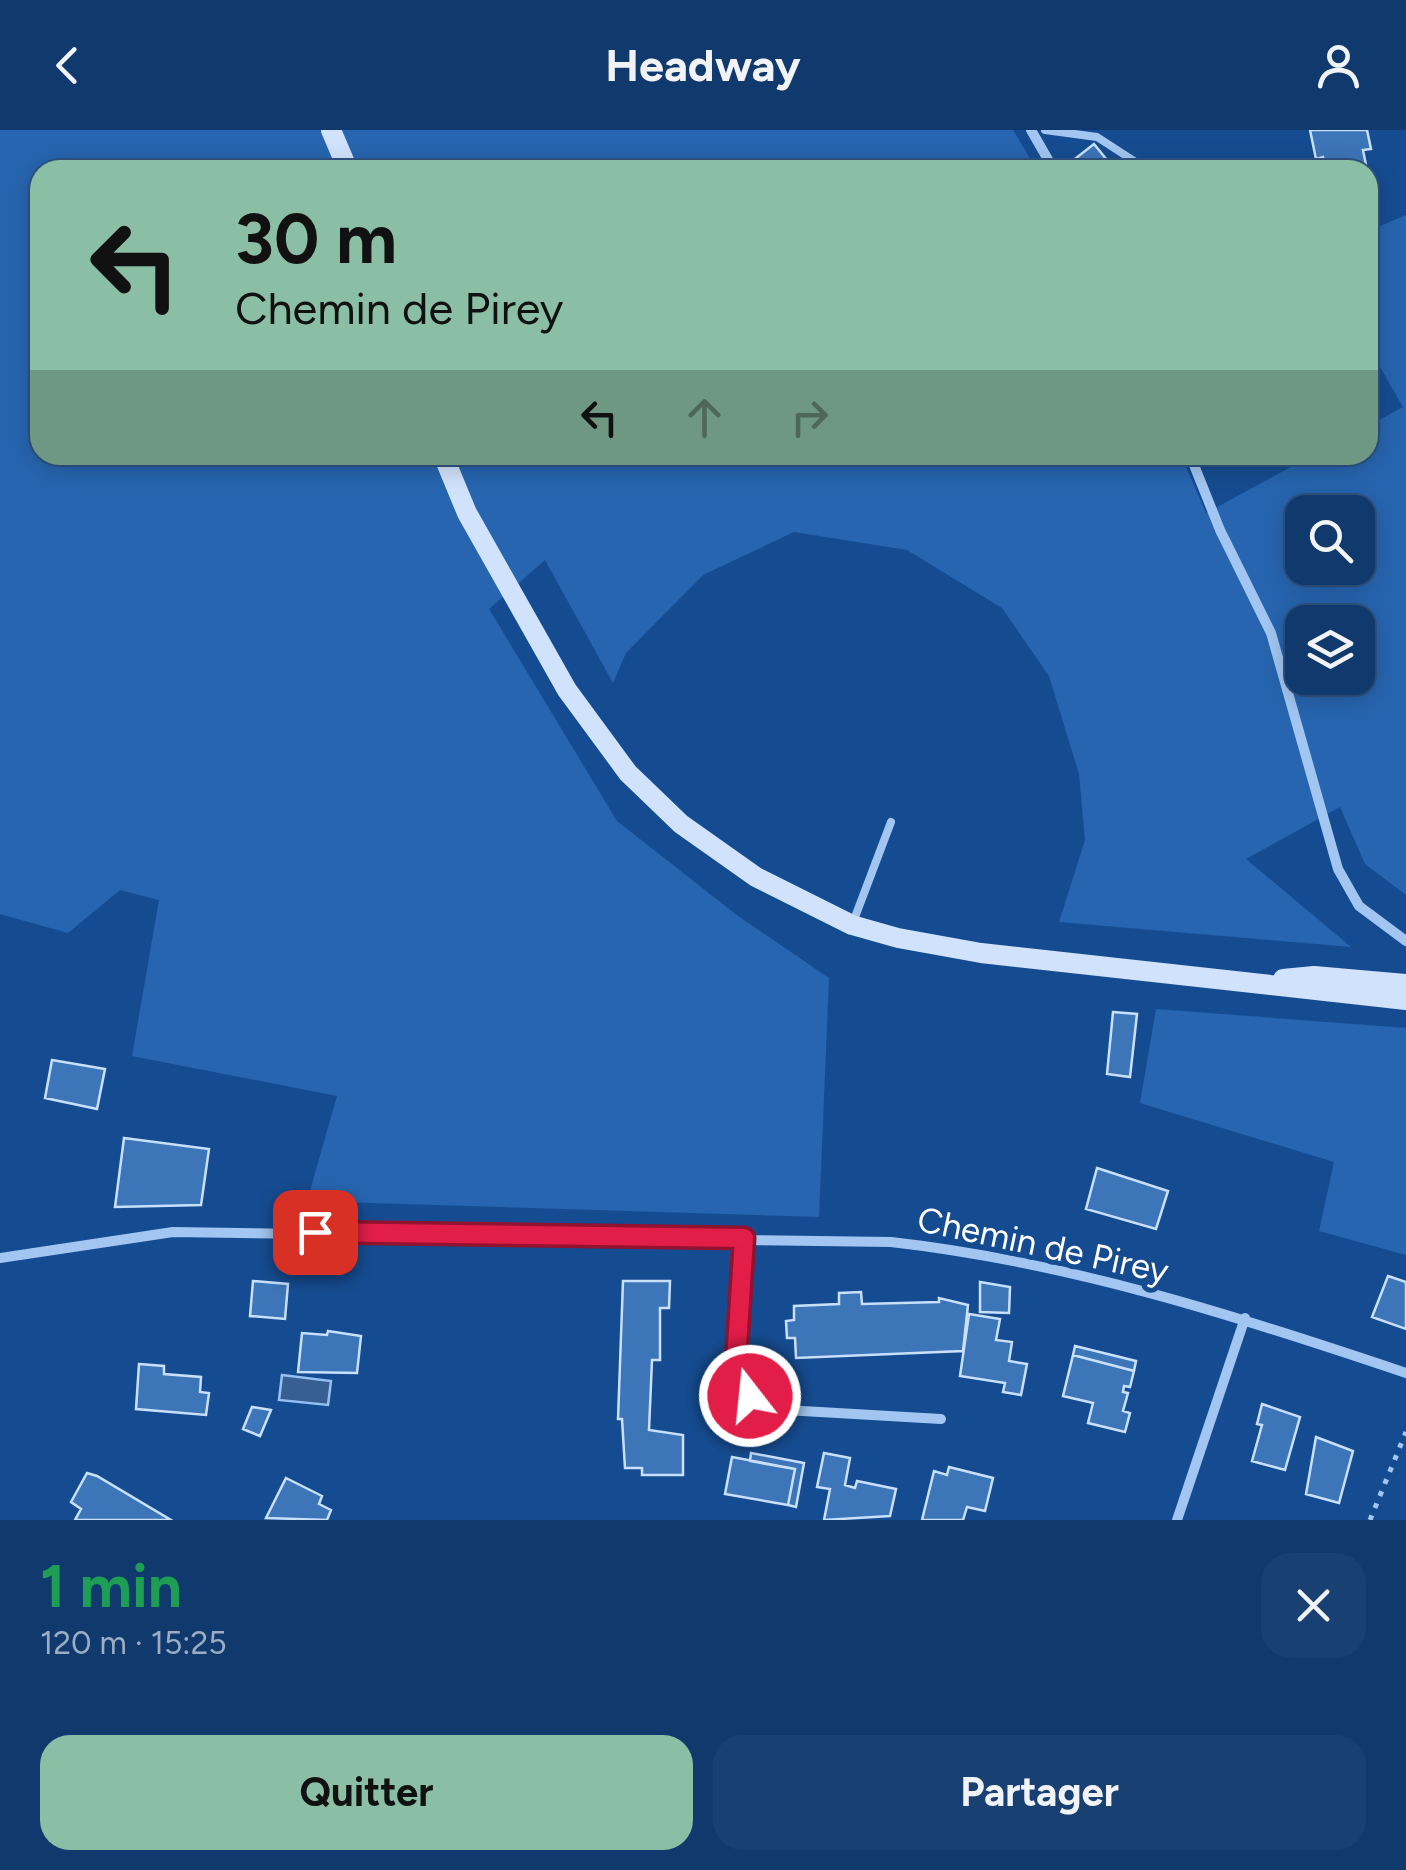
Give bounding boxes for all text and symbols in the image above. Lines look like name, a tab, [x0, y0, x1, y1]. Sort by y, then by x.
icon: back	[40, 38, 95, 93]
text: Headway	[605, 38, 801, 92]
icon: person	[1311, 38, 1366, 93]
text: 30 m	[235, 196, 397, 281]
icon: left	[70, 200, 200, 330]
text: Chemin de Pirey	[235, 281, 564, 335]
icon: left	[572, 390, 627, 445]
icon: ahead	[677, 390, 732, 445]
icon: right	[782, 390, 837, 445]
map controls	[1285, 495, 1375, 695]
button: search	[1285, 495, 1375, 585]
button: layers	[1285, 605, 1375, 695]
pin	[273, 1190, 358, 1275]
street label: Chemin de Pirey	[914, 1198, 1173, 1292]
icon: arrive	[288, 1205, 343, 1260]
position arrow	[698, 1344, 802, 1448]
text: 1 min	[40, 1550, 182, 1622]
button: close	[1261, 1553, 1366, 1658]
text: 120 m · 15:25	[40, 1624, 227, 1662]
button: Quitter	[40, 1735, 693, 1850]
button: Partager	[713, 1735, 1366, 1850]

